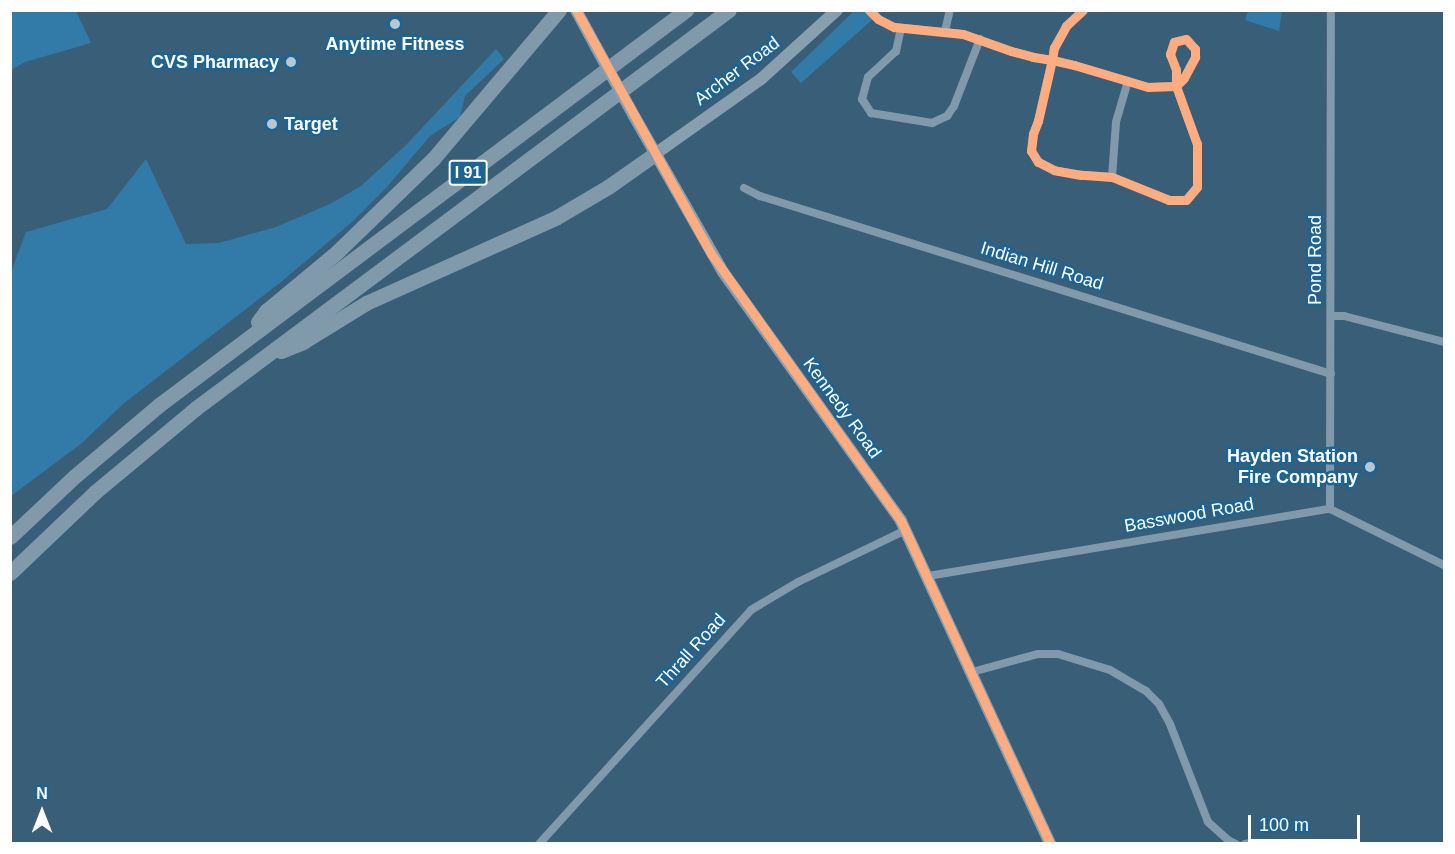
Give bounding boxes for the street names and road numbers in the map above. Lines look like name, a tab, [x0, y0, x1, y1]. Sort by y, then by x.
street label: Archer Road	[690, 32, 784, 110]
road number: I 91	[448, 160, 488, 186]
street label: Pond Road	[1304, 215, 1326, 305]
street label: Indian Hill Road	[978, 237, 1106, 295]
street label: Kennedy Road	[798, 353, 886, 463]
street label: Basswood Road	[1123, 493, 1255, 537]
street label: Thrall Road	[652, 609, 730, 693]

